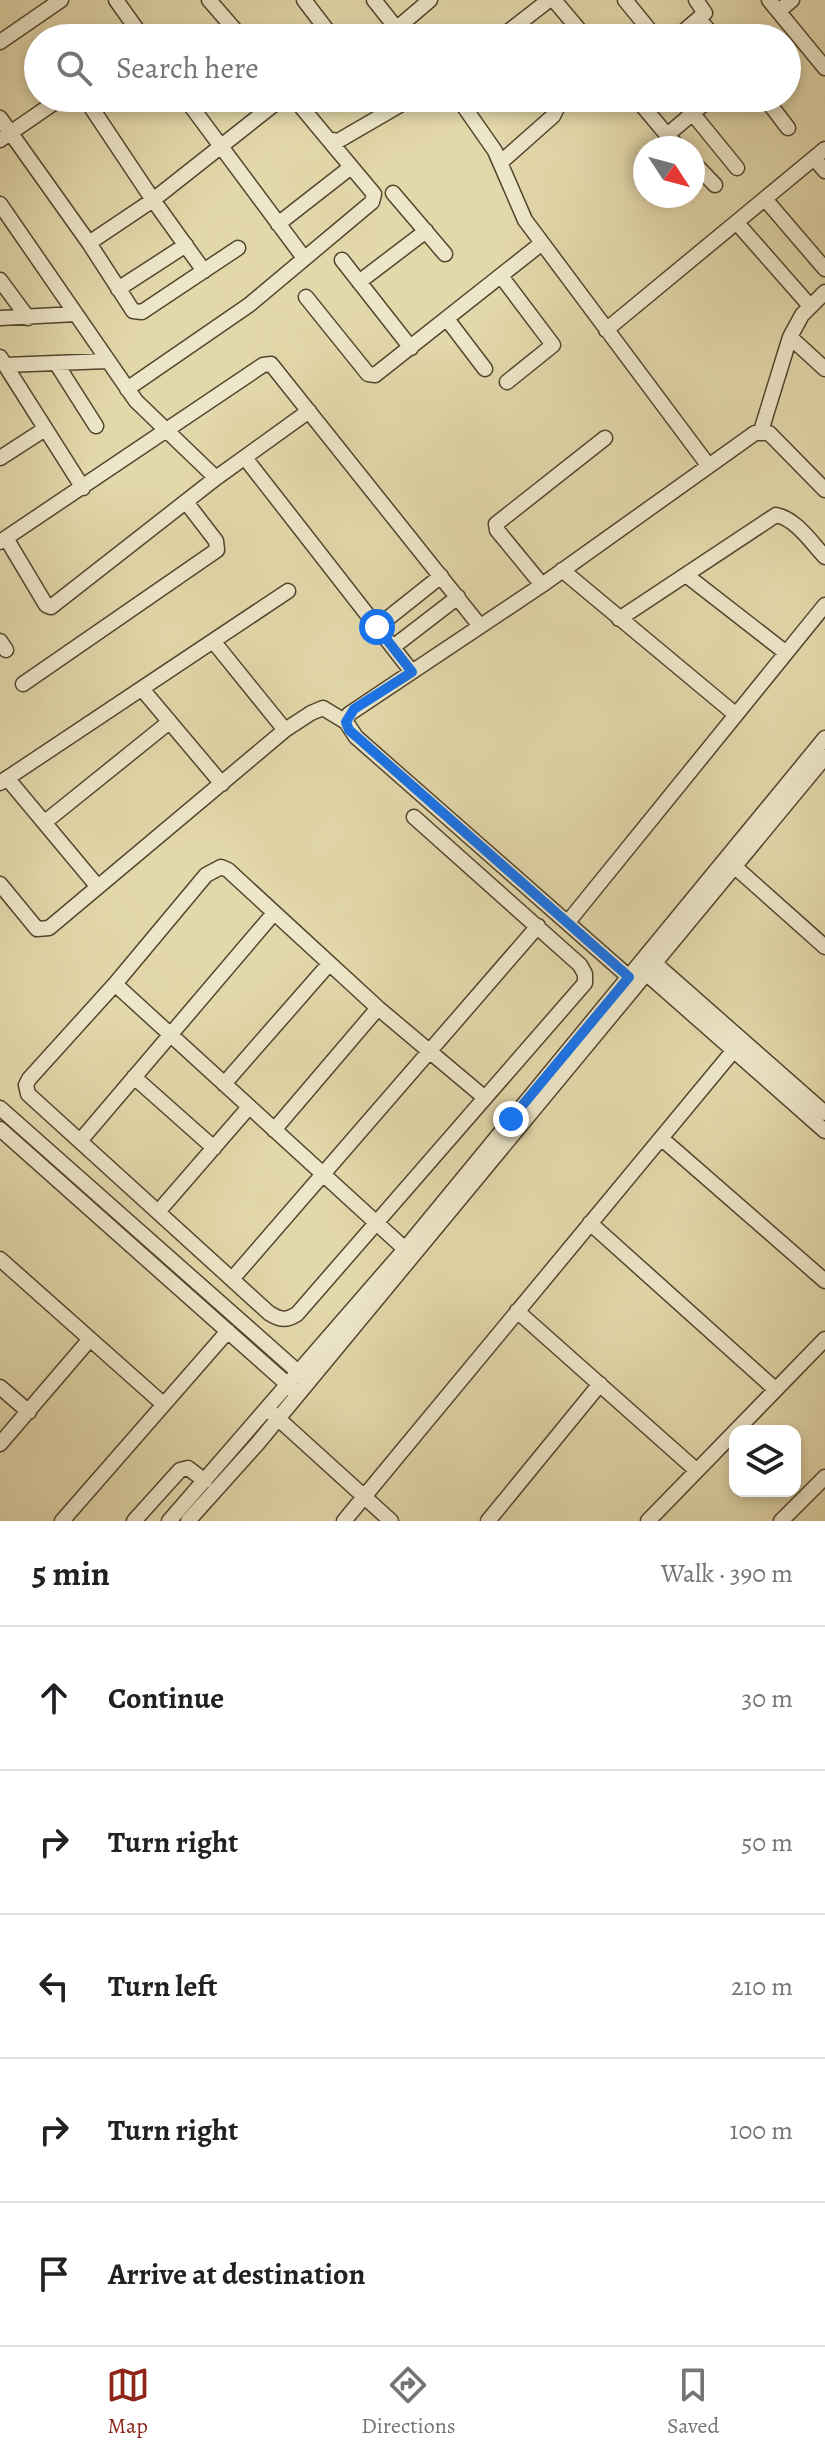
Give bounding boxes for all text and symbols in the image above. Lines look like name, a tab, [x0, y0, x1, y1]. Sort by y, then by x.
search box	[24, 24, 801, 112]
icon: search	[52, 46, 96, 90]
text: Search here	[116, 48, 259, 88]
north arrow	[633, 136, 705, 208]
route start	[359, 609, 395, 645]
route end	[493, 1101, 529, 1137]
map controls	[729, 1425, 801, 1497]
button: layers	[729, 1425, 801, 1497]
text: 5 min	[32, 1550, 110, 1597]
text: Walk · 390 m	[661, 1556, 793, 1591]
icon: ahead	[32, 1676, 76, 1720]
text: Continue	[108, 1678, 224, 1718]
text: 30 m	[742, 1681, 793, 1716]
icon: right	[32, 1820, 76, 1864]
text: Turn right	[108, 1822, 238, 1862]
text: 50 m	[741, 1825, 793, 1860]
icon: left	[32, 1964, 76, 2008]
text: Turn left	[108, 1966, 217, 2006]
text: 210 m	[731, 1969, 793, 2004]
icon: right	[32, 2108, 76, 2152]
text: Turn right	[108, 2110, 238, 2150]
text: 100 m	[730, 2113, 793, 2148]
icon: arrive	[32, 2252, 76, 2296]
text: Arrive at destination	[108, 2254, 365, 2294]
tab: Map	[106, 2363, 150, 2441]
tab: Directions	[361, 2363, 456, 2441]
tab: Saved	[667, 2363, 719, 2441]

